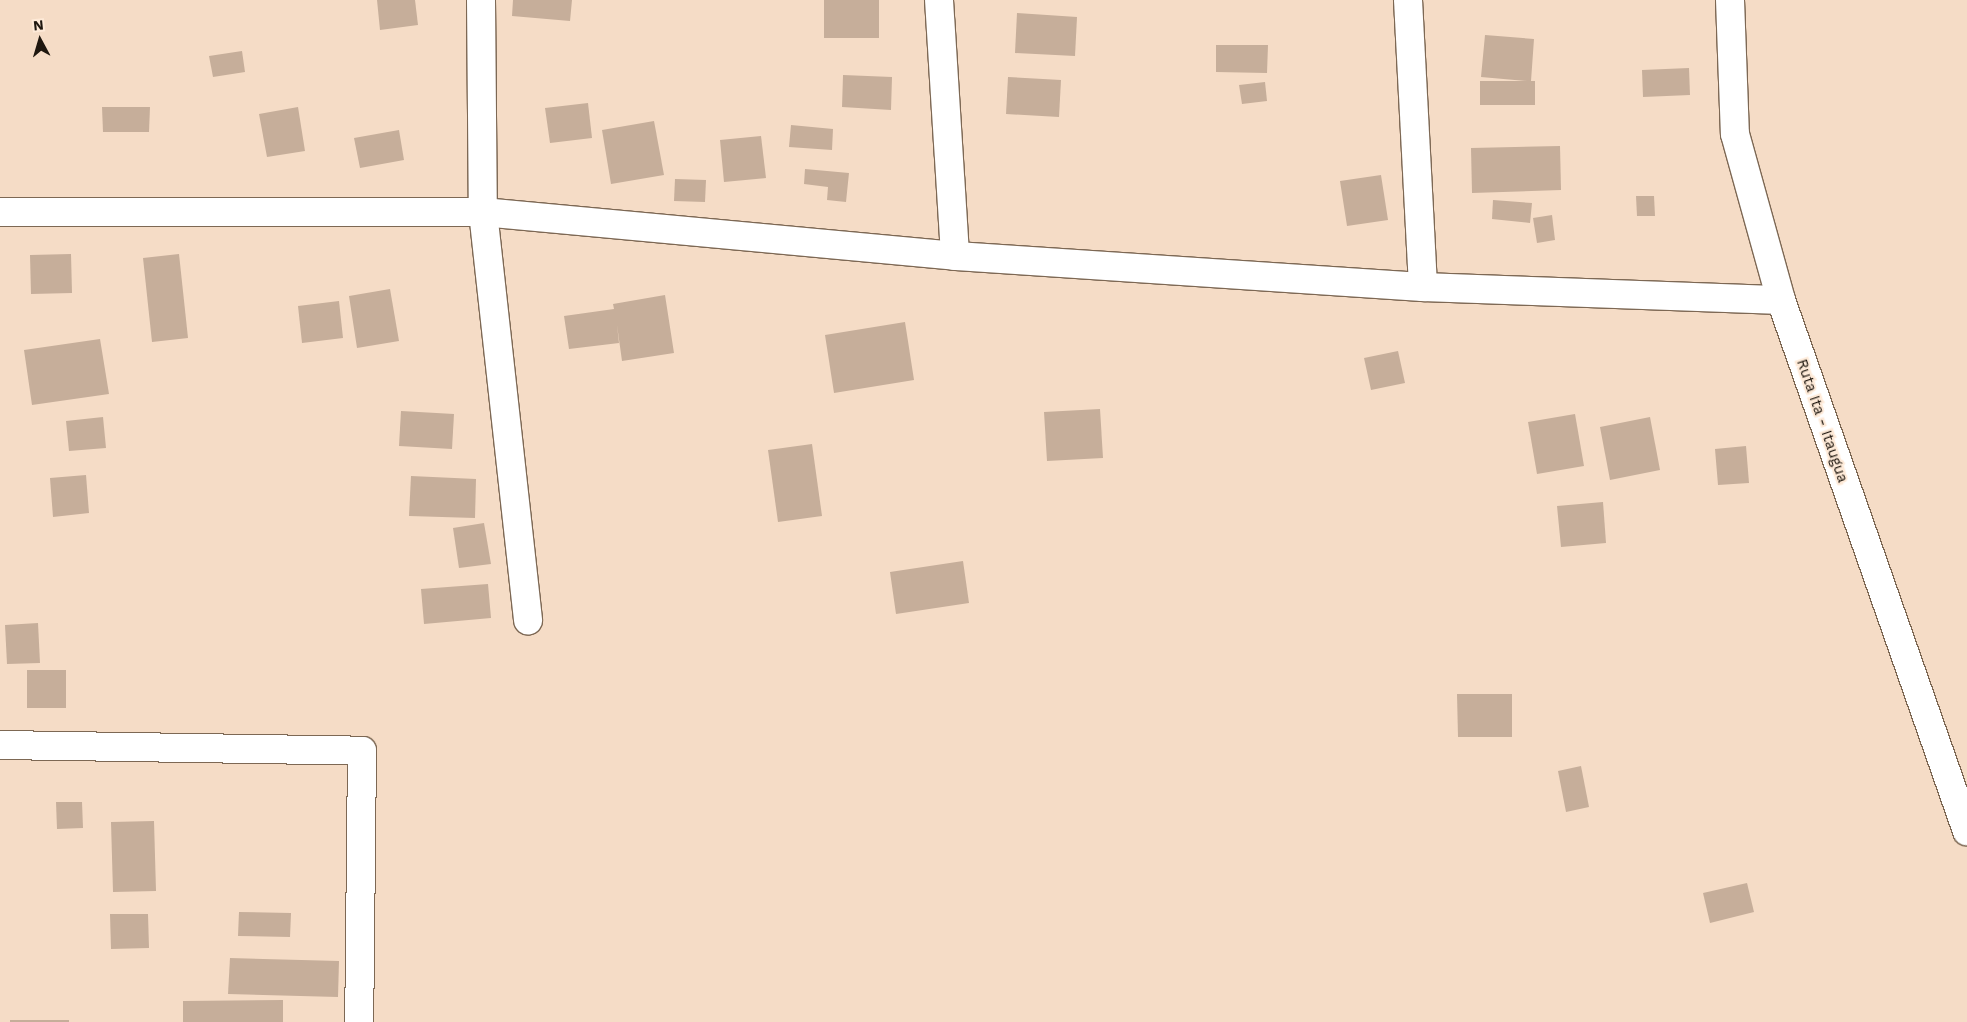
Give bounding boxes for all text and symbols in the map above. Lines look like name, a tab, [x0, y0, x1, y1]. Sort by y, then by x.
north arrow	[15, 15, 65, 65]
text: N	[32, 17, 44, 34]
street label: Ruta Ita - Itaugua	[1792, 356, 1852, 486]

